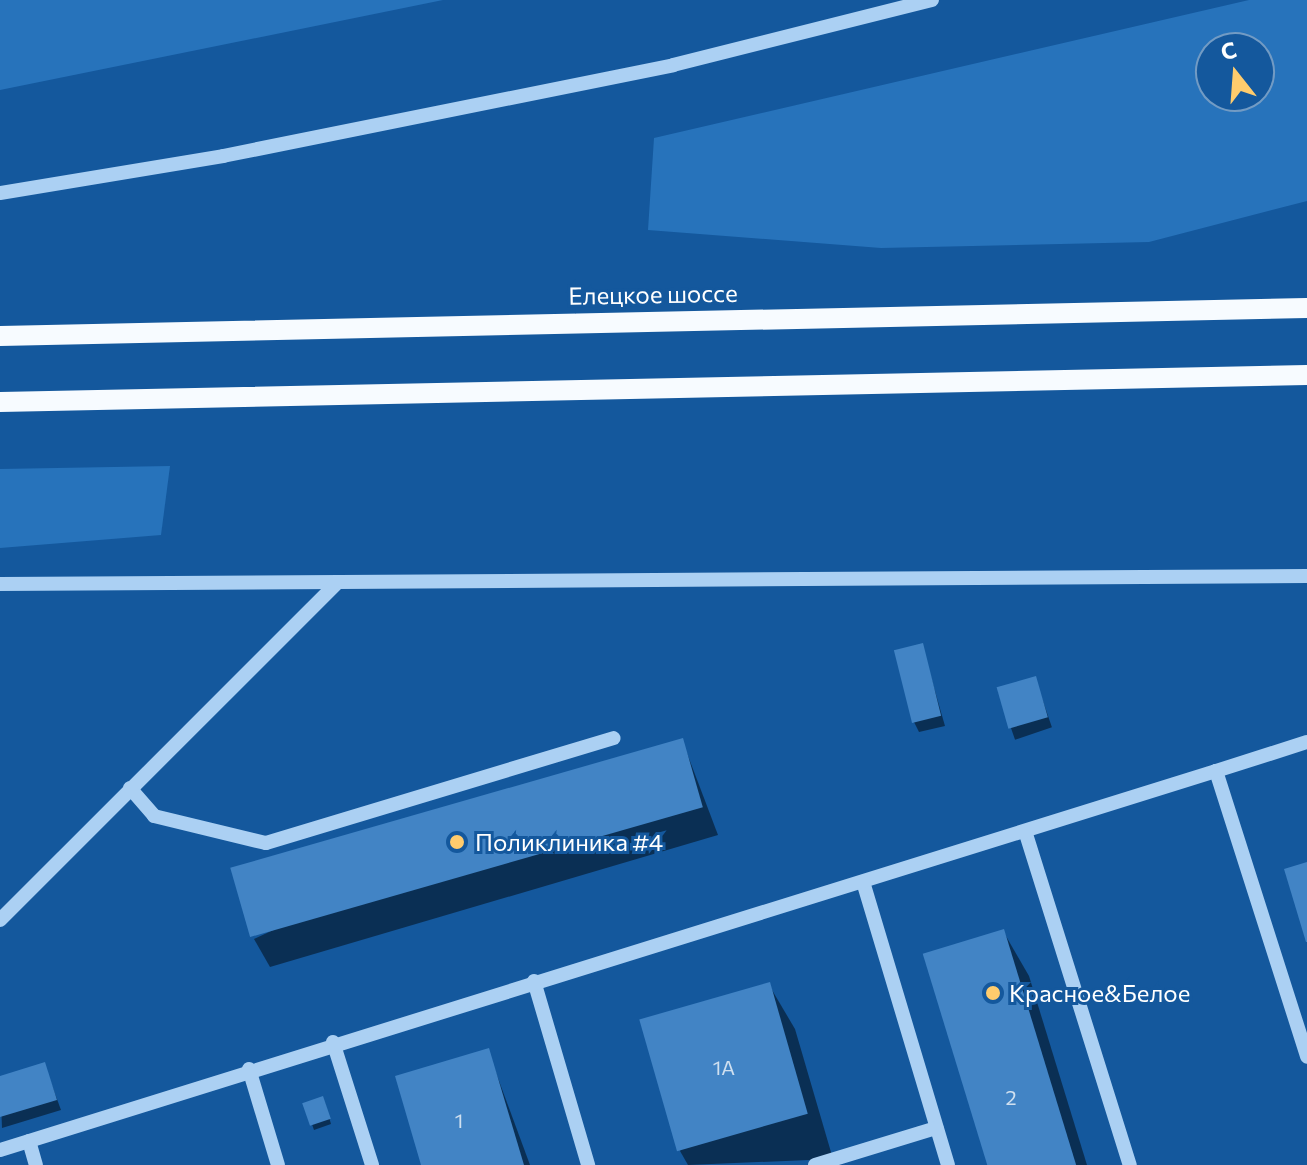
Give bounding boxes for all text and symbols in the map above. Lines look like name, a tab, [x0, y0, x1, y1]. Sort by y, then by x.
north arrow	[1195, 32, 1275, 112]
text: С	[1217, 35, 1240, 66]
street label: Елецкое шоссе	[568, 278, 738, 310]
place label: Поликлиника #4	[475, 828, 663, 856]
marker: Поликлиника #4	[446, 831, 468, 853]
place label: Красное&Белое	[1009, 979, 1190, 1007]
marker: Красное&Белое	[984, 984, 1002, 1002]
house number: 1А	[713, 1055, 735, 1079]
house number: 2	[1005, 1085, 1017, 1109]
house number: 1	[455, 1108, 463, 1132]

